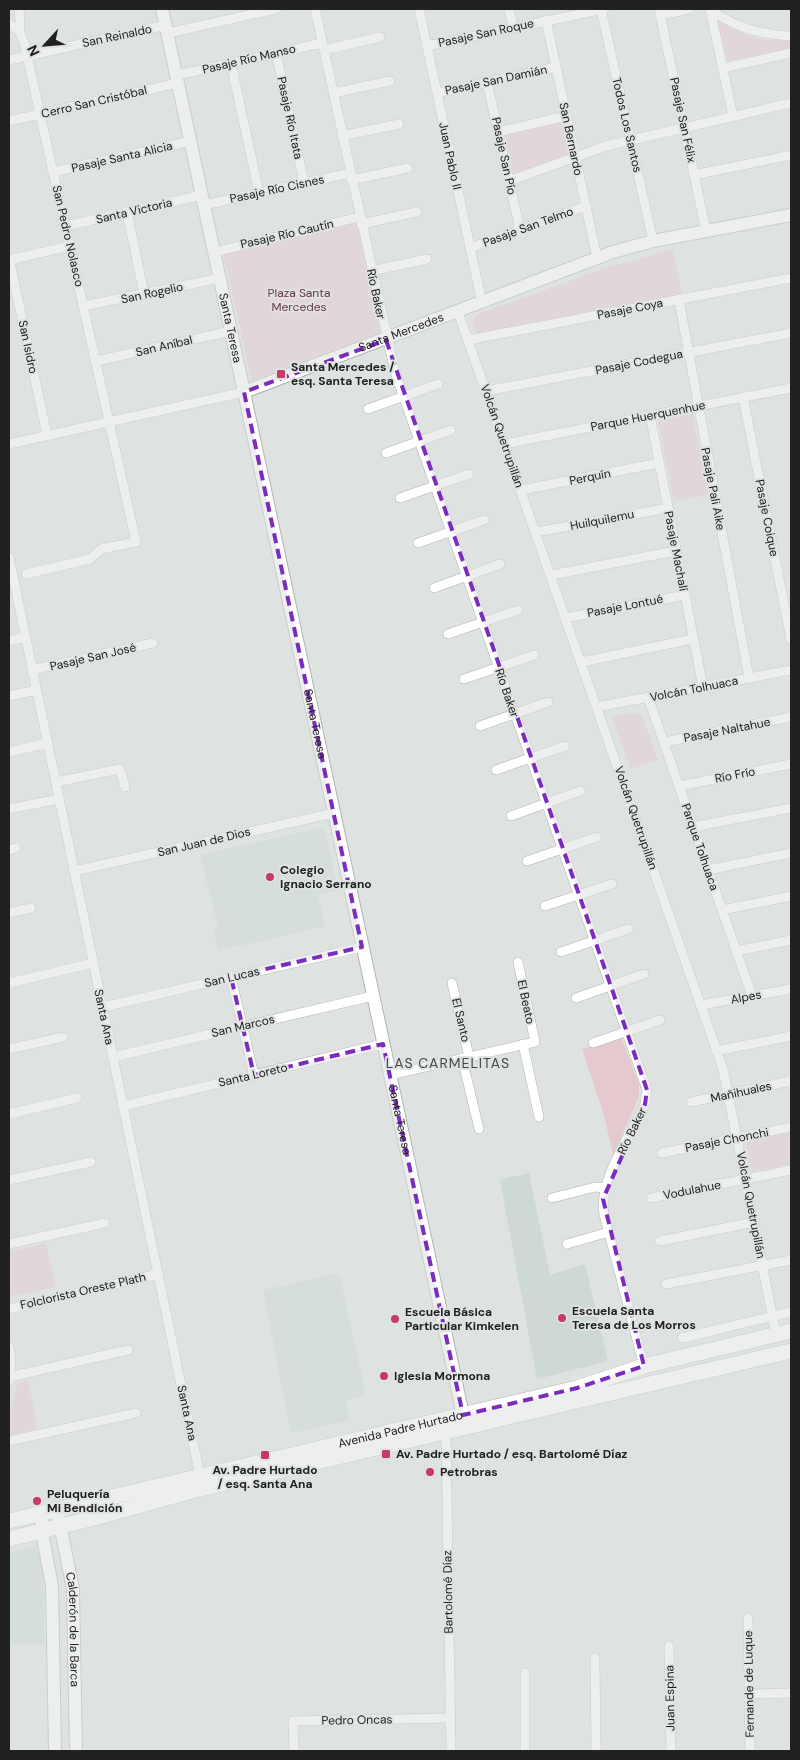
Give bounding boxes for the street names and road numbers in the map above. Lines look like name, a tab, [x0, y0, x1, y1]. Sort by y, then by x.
street label: Pasaje San Roque	[437, 15, 535, 51]
street label: San Reinaldo	[81, 21, 153, 51]
street label: Pasaje Río Manso	[201, 40, 297, 78]
street label: Pasaje San Damián	[443, 61, 549, 99]
street label: Pasaje Río Itata	[273, 75, 307, 161]
street label: Todos Los Santos	[608, 76, 646, 174]
street label: Pasaje San Félix	[666, 76, 700, 164]
street label: Cerro San Cristóbal	[40, 82, 148, 122]
street label: San Bernardo	[555, 101, 587, 177]
street label: Pasaje San Pío	[488, 116, 520, 196]
street label: Juan Pablo II	[435, 121, 465, 191]
street label: Pasaje Santa Alicia	[70, 138, 174, 176]
street label: Pasaje Río Cisnes	[228, 171, 326, 207]
street label: San Pedro Nolasco	[49, 184, 87, 288]
street label: Santa Victoria	[94, 194, 174, 228]
street label: Pasaje San Telmo	[481, 203, 575, 251]
street label: Pasaje Río Cautín	[239, 215, 335, 252]
street label: Río Baker	[363, 268, 389, 321]
street label: San Rogelio	[119, 279, 185, 307]
street label: Santa Teresa	[215, 291, 245, 364]
street label: Pasaje Coya	[596, 295, 664, 323]
street label: Santa Mercedes	[356, 309, 446, 356]
street label: San Isidro	[15, 319, 41, 375]
street label: San Aníbal	[134, 332, 194, 360]
street label: Pasaje Codegua	[594, 346, 684, 378]
street label: Volcán Quetrupillán	[477, 382, 527, 490]
street label: Parque Huerquenhue	[589, 397, 707, 435]
street label: Pasaje Pali Aike	[697, 446, 729, 532]
street label: Perquín	[568, 465, 612, 489]
street label: Pasaje Coique	[752, 478, 782, 558]
street label: Huilquilemu	[569, 506, 636, 534]
street label: Pasaje Machalí	[660, 510, 692, 593]
street label: Pasaje Lontué	[586, 591, 665, 621]
street label: Pasaje San José	[48, 639, 138, 675]
street label: Río Baker	[491, 666, 523, 720]
street label: Volcán Tolhuaca	[648, 673, 740, 705]
street label: Santa Teresa	[300, 687, 330, 760]
street label: Pasaje Naltahue	[682, 714, 772, 746]
street label: Río Frío	[713, 763, 757, 787]
street label: Volcán Quetrupillán	[611, 764, 661, 872]
street label: Parque Tolhuaca	[678, 801, 722, 893]
street label: San Juan de Dios	[156, 824, 252, 860]
street label: San Lucas	[203, 963, 261, 991]
street label: El Beato	[514, 978, 538, 1026]
street label: Alpes	[729, 986, 763, 1008]
street label: Santa Ana	[90, 988, 118, 1046]
street label: El Santo	[448, 996, 474, 1044]
street label: San Marcos	[210, 1011, 276, 1041]
street label: Santa Loreto	[217, 1059, 289, 1091]
street label: Mañihuales	[709, 1078, 773, 1106]
street label: Santa Teresa	[385, 1083, 415, 1156]
street label: Río Baker	[614, 1104, 651, 1157]
street label: Pasaje Chonchi	[684, 1124, 770, 1156]
street label: Volcán Quetrupillán	[733, 1150, 769, 1260]
street label: Vodulahue	[662, 1177, 722, 1203]
street label: Folclorista Oreste Plath	[19, 1269, 147, 1313]
street label: Santa Ana	[173, 1384, 201, 1442]
street label: Avenida Padre Hurtado	[336, 1407, 464, 1452]
street label: Bartolomé Díaz	[439, 1550, 457, 1634]
street label: Calderón de la Barca	[62, 1571, 83, 1687]
street label: Fernande de Luque	[740, 1630, 758, 1738]
street label: Juan Espina	[661, 1665, 679, 1731]
street label: Pedro Oncas	[321, 1711, 393, 1729]

